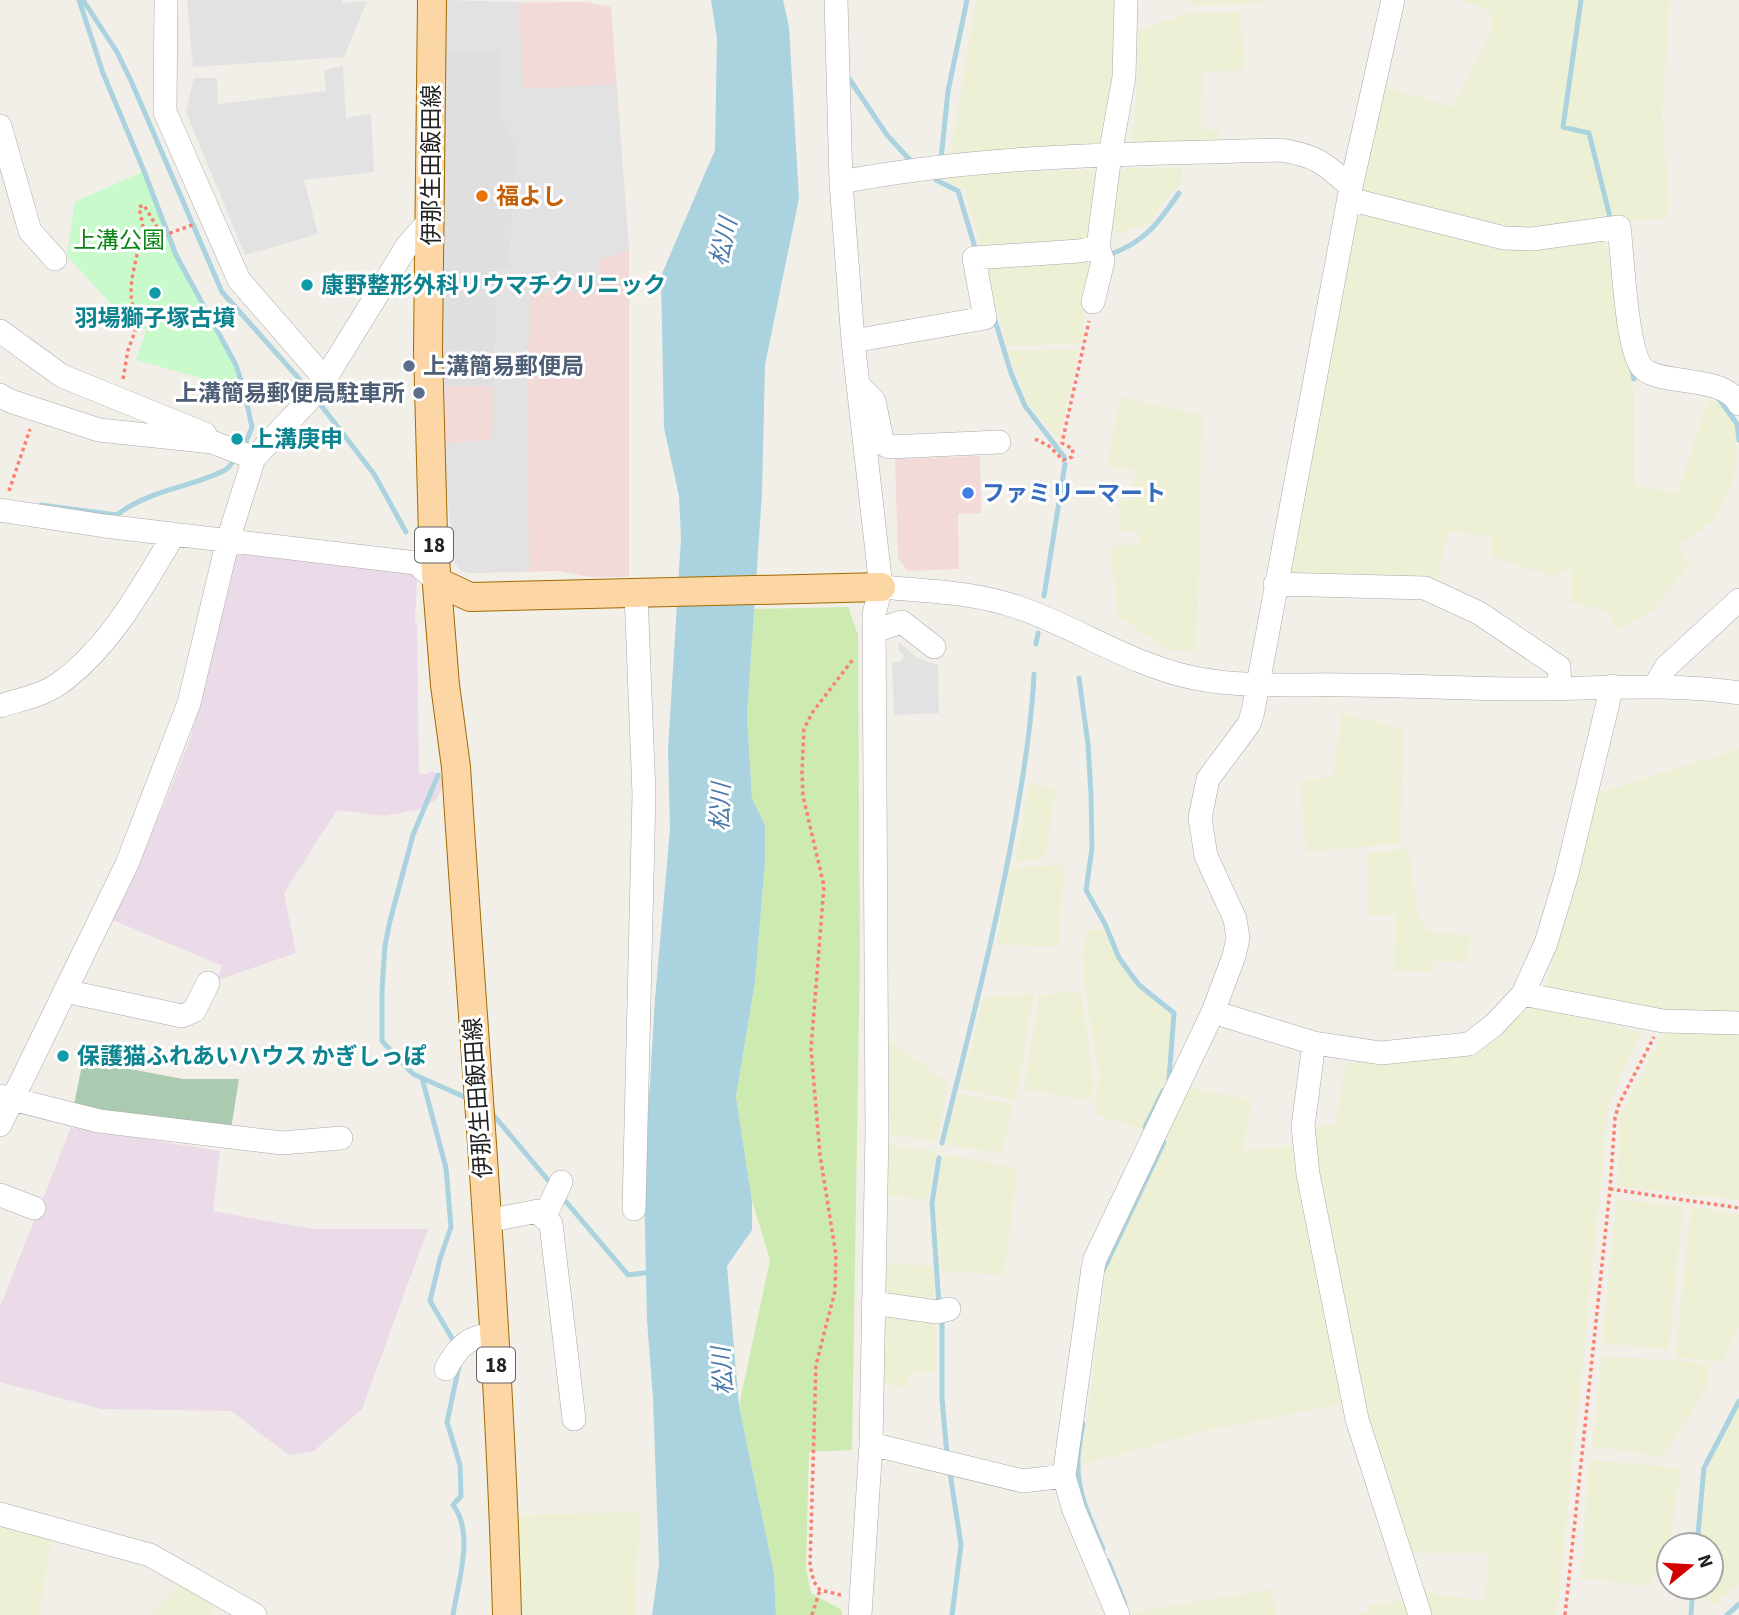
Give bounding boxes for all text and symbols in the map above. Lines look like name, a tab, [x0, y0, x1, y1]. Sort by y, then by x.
street label: 伊那生田飯田線	[415, 85, 448, 246]
place label: 福よし	[496, 180, 565, 213]
marker: 福よし	[474, 188, 490, 204]
water label: 松川	[702, 212, 747, 269]
park label: 上溝公園	[73, 224, 165, 257]
place label: 康野整形外科リウマチクリニック	[321, 269, 666, 302]
marker: 康野整形外科リウマチクリニック	[299, 277, 315, 293]
marker: 羽場獅子塚古墳	[147, 285, 163, 301]
place label: 羽場獅子塚古墳	[75, 302, 236, 335]
place label: 上溝簡易郵便局	[423, 350, 584, 383]
marker: 上溝簡易郵便局	[401, 358, 417, 374]
place label: 上溝簡易郵便局駐車所	[175, 377, 405, 410]
marker: 上溝簡易郵便局駐車所	[411, 385, 427, 401]
place label: 上溝庚申	[251, 423, 343, 456]
marker: 上溝庚申	[229, 431, 245, 447]
place label: ファミリーマート	[982, 477, 1166, 510]
marker: ファミリーマート	[960, 485, 976, 501]
road number: 18	[415, 528, 453, 562]
water label: 松川	[703, 779, 739, 832]
street label: 伊那生田飯田線	[456, 1017, 500, 1179]
place label: 保護猫ふれあいハウス かぎしっぽ	[77, 1040, 427, 1073]
marker: 保護猫ふれあいハウス かぎしっぽ	[55, 1048, 71, 1064]
water label: 松川	[704, 1343, 742, 1396]
road number: 18	[477, 1348, 515, 1382]
north arrow	[1655, 1531, 1725, 1601]
text: N	[1690, 1551, 1720, 1571]

